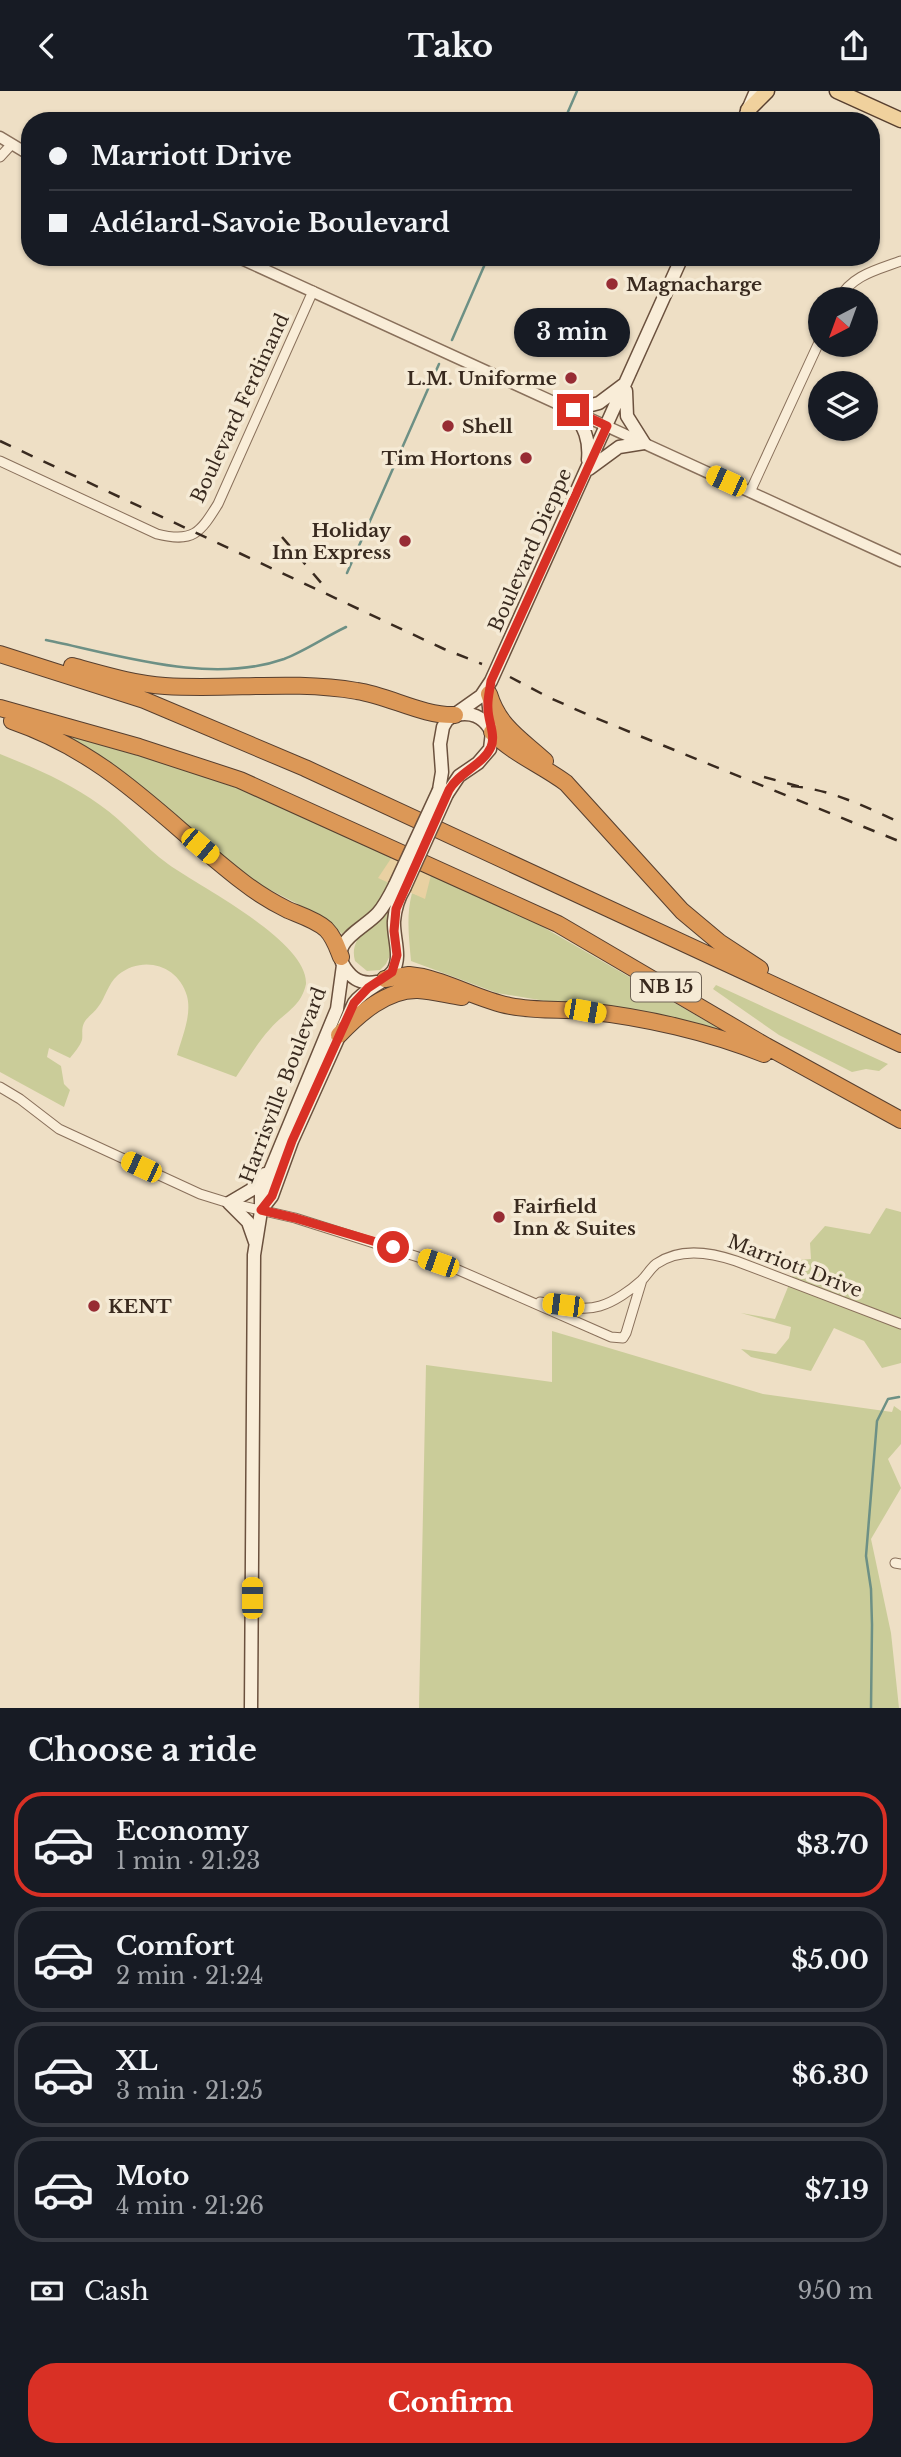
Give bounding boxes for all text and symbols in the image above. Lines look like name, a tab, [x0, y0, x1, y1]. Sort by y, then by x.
text: Tako	[408, 26, 493, 66]
icon: back	[28, 27, 66, 65]
icon: share	[835, 27, 873, 65]
text: Marriott Drive	[91, 140, 292, 172]
text: Adélard-Savoie Boulevard	[91, 207, 450, 239]
place label: Magnacharge	[626, 273, 762, 296]
marker: Magnacharge	[604, 276, 620, 292]
north arrow	[808, 287, 878, 357]
map controls	[808, 287, 878, 441]
callout: 3 min	[515, 309, 631, 357]
street label: Boulevard Ferdinand	[186, 310, 294, 506]
text: 3 min	[536, 318, 608, 346]
place label: L.M. Uniforme	[407, 367, 557, 390]
marker: L.M. Uniforme	[563, 370, 579, 386]
button: layers	[808, 371, 878, 441]
route end	[557, 394, 589, 426]
place label: Shell	[462, 415, 513, 438]
marker: Shell	[440, 418, 456, 434]
place label: Tim Hortons	[382, 447, 512, 470]
marker: Tim Hortons	[518, 450, 534, 466]
car	[703, 463, 750, 499]
street label: Boulevard Dieppe	[484, 465, 576, 635]
place label: Holiday Inn Express	[272, 519, 392, 564]
marker: Holiday Inn Express	[397, 533, 413, 549]
car	[178, 824, 223, 868]
road number: NB 15	[631, 973, 701, 1002]
street label: Harrisville Boulevard	[235, 984, 331, 1186]
car	[563, 997, 608, 1025]
car	[118, 1149, 165, 1185]
place label: Fairfield Inn & Suites	[513, 1195, 636, 1240]
marker: Fairfield Inn & Suites	[491, 1209, 507, 1225]
street label: Marriott Drive	[724, 1230, 866, 1302]
route start	[377, 1231, 409, 1263]
car	[415, 1246, 462, 1280]
car	[541, 1292, 586, 1318]
place label: KENT	[108, 1295, 172, 1318]
marker: KENT	[86, 1298, 102, 1314]
car	[242, 1577, 263, 1619]
text: Choose a ride	[28, 1730, 257, 1770]
icon: car	[32, 1813, 95, 1876]
text: Economy	[116, 1815, 249, 1847]
text: $3.70	[796, 1829, 869, 1861]
text: 1 min · 21:23	[116, 1847, 260, 1875]
icon: car	[32, 1928, 95, 1991]
text: Comfort	[116, 1930, 234, 1962]
text: $5.00	[791, 1944, 869, 1976]
text: 2 min · 21:24	[116, 1962, 264, 1990]
icon: car	[32, 2043, 95, 2106]
text: XL	[116, 2045, 158, 2077]
text: $6.30	[792, 2059, 869, 2091]
text: 3 min · 21:25	[116, 2077, 263, 2105]
icon: car	[32, 2158, 95, 2221]
text: Moto	[116, 2160, 189, 2192]
text: $7.19	[805, 2174, 869, 2206]
text: 4 min · 21:26	[116, 2192, 264, 2220]
icon: cash	[28, 2272, 66, 2310]
text: Cash	[84, 2275, 149, 2307]
text: 950 m	[797, 2277, 873, 2305]
button: Confirm	[28, 2363, 873, 2443]

